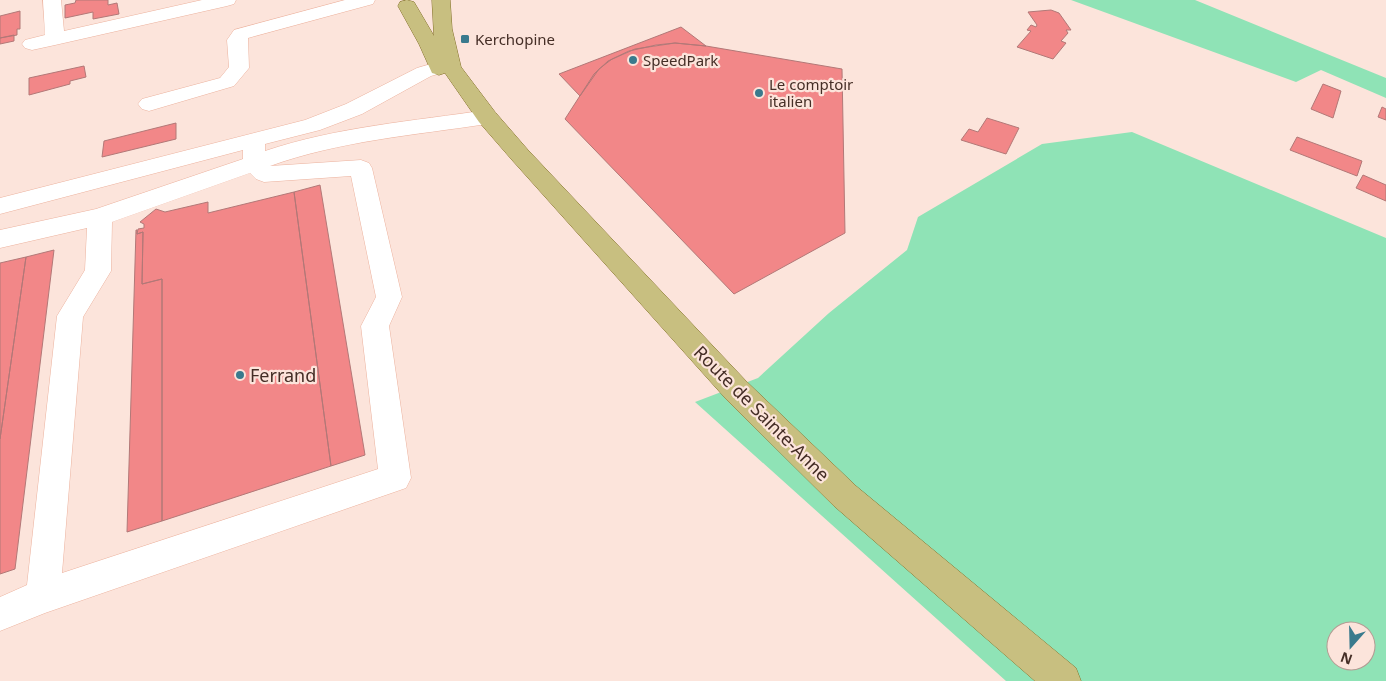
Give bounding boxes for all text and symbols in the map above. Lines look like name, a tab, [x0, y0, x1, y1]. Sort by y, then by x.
place label: Kerchopine	[475, 29, 555, 49]
marker: Kerchopine	[459, 33, 471, 45]
place label: SpeedPark	[643, 50, 718, 70]
marker: SpeedPark	[627, 54, 639, 66]
place label: Le comptoir italien	[769, 74, 853, 111]
marker: Le comptoir italien	[753, 87, 765, 99]
street label: Route de Sainte-Anne	[689, 340, 835, 486]
place label: Ferrand	[250, 363, 316, 387]
marker: Ferrand	[234, 369, 246, 381]
north arrow	[1326, 621, 1376, 671]
text: N	[1338, 648, 1355, 670]

